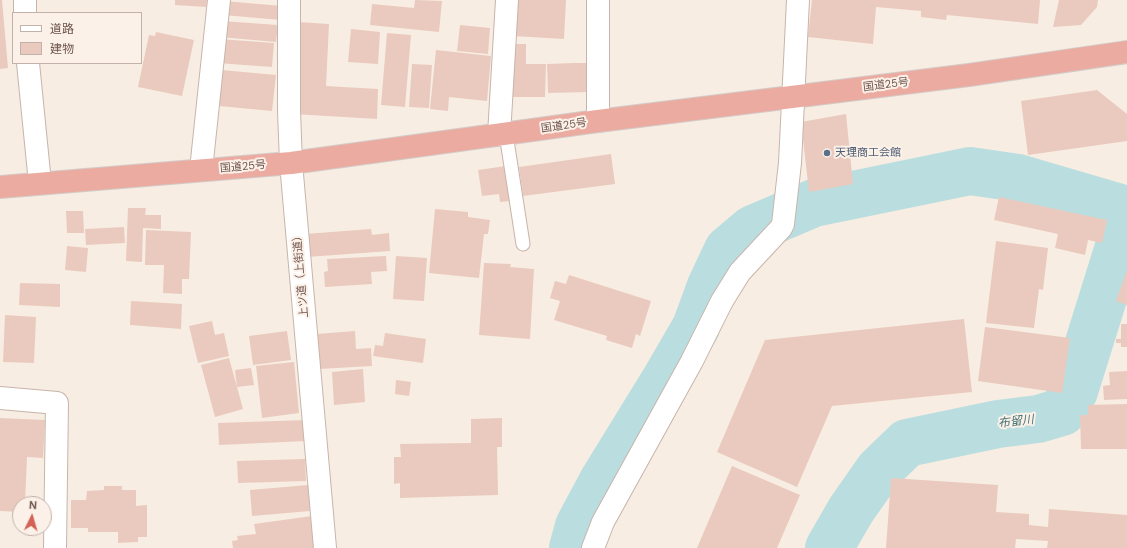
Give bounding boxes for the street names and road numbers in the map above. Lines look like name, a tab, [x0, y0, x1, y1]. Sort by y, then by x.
street label: 国道25号	[862, 76, 910, 94]
street label: 国道25号	[540, 116, 588, 136]
street label: 国道25号	[219, 158, 267, 176]
street label: 上ツ道（上街道）	[291, 230, 311, 318]

